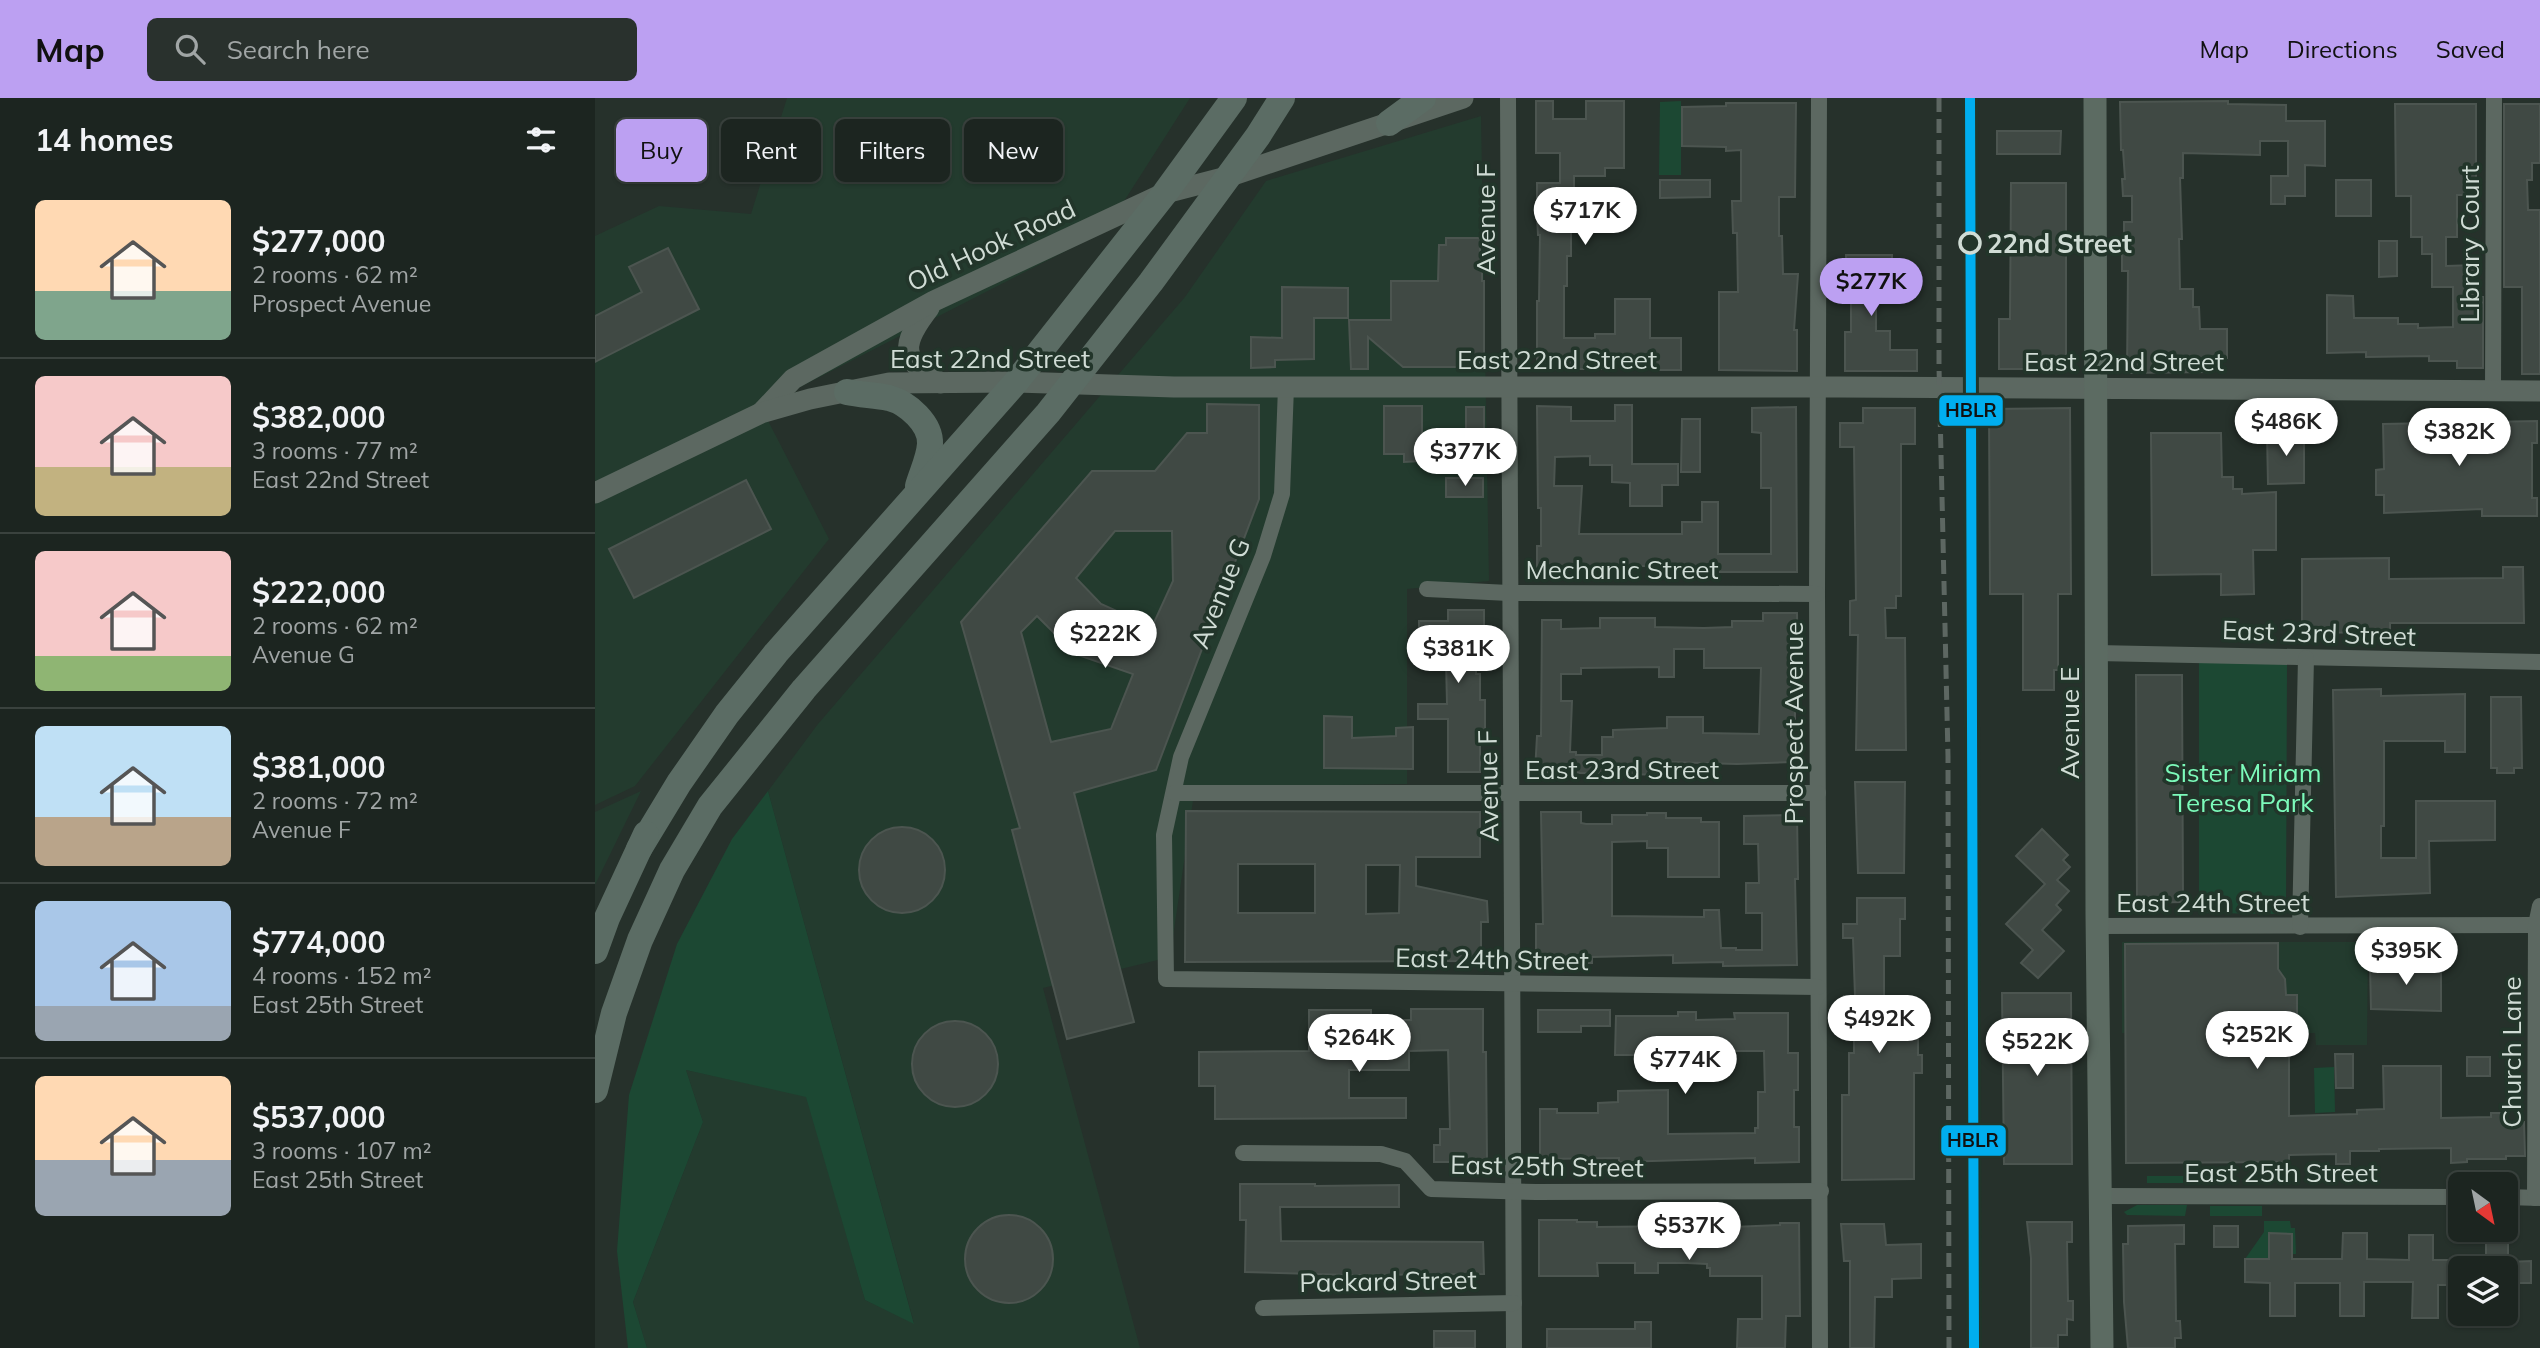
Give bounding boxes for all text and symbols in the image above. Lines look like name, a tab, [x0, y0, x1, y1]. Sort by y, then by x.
search box	[147, 18, 637, 81]
text: Map	[35, 29, 105, 70]
icon: search	[171, 30, 209, 68]
text: Search here	[227, 33, 370, 66]
text: Map	[2199, 34, 2249, 64]
text: Directions	[2287, 34, 2398, 64]
text: Saved	[2436, 34, 2505, 64]
chip: Buy	[616, 119, 707, 182]
chip: Rent	[721, 119, 821, 182]
chip: Filters	[835, 119, 950, 182]
chip: New	[964, 119, 1063, 182]
text: 14 homes	[35, 121, 174, 159]
icon: filters	[522, 121, 560, 159]
street label: Avenue F	[1469, 163, 1502, 275]
street label: Library Court	[2453, 165, 2486, 323]
pin: $717K	[1536, 188, 1634, 247]
street label: Old Hook Road	[901, 192, 1081, 298]
text: $717K	[1550, 195, 1620, 224]
text: $277,000	[252, 222, 385, 260]
place label: 22nd Street	[1987, 227, 2132, 260]
icon: home	[91, 228, 175, 312]
marker: 22nd Street	[1959, 232, 1981, 254]
pin: $277K	[1822, 258, 1920, 318]
text: 2 rooms · 62 m²	[252, 260, 418, 289]
text: $277K	[1836, 266, 1906, 295]
text: Prospect Avenue	[252, 289, 431, 318]
street label: East 22nd Street	[890, 342, 1090, 375]
street label: East 22nd Street	[1457, 343, 1657, 376]
street label: East 22nd Street	[2024, 345, 2224, 378]
line badge: HBLR	[1938, 394, 2004, 427]
text: $382,000	[252, 398, 385, 436]
text: HBLR	[1945, 398, 1997, 422]
pin: $486K	[2237, 398, 2335, 458]
icon: home	[91, 404, 175, 488]
text: $486K	[2251, 406, 2321, 435]
pin: $382K	[2410, 408, 2508, 468]
text: $382K	[2424, 416, 2494, 445]
pin: $377K	[1416, 428, 1514, 488]
text: 3 rooms · 77 m²	[252, 436, 418, 465]
text: $377K	[1430, 436, 1500, 465]
text: East 22nd Street	[252, 465, 429, 494]
street label: Avenue G	[1183, 533, 1257, 653]
street label: Mechanic Street	[1525, 553, 1719, 586]
text: $222,000	[252, 573, 385, 611]
icon: home	[91, 579, 175, 663]
pin: $222K	[1056, 610, 1154, 670]
text: 2 rooms · 62 m²	[252, 611, 418, 640]
street label: East 23rd Street	[2221, 613, 2417, 653]
text: $222K	[1070, 618, 1140, 647]
street label: Prospect Avenue	[1777, 622, 1810, 824]
pin: $381K	[1409, 626, 1507, 685]
text: $381K	[1423, 633, 1493, 662]
text: Avenue G	[252, 640, 355, 669]
street label: Avenue E	[2053, 667, 2086, 779]
street label: Avenue F	[1471, 730, 1505, 842]
text: $381,000	[252, 748, 385, 786]
street label: East 23rd Street	[1525, 753, 1719, 786]
icon: home	[91, 754, 175, 838]
park label: Sister Miriam Teresa Park	[2164, 756, 2322, 819]
text: 2 rooms · 72 m²	[252, 786, 418, 815]
text: Avenue F	[252, 815, 351, 844]
street label: East 24th Street	[2116, 886, 2310, 919]
text: $774,000	[252, 923, 385, 961]
pin: $395K	[2357, 928, 2455, 987]
icon: home	[91, 929, 175, 1013]
text: $395K	[2371, 935, 2441, 964]
street label: East 24th Street	[1395, 941, 1589, 977]
text: 4 rooms · 152 m²	[252, 961, 432, 990]
street label: Church Lane	[2495, 976, 2528, 1128]
text: East 25th Street	[252, 990, 423, 1019]
pin: $492K	[1830, 996, 1928, 1055]
text: $492K	[1844, 1003, 1914, 1032]
pin: $252K	[2208, 1012, 2306, 1071]
pin: $264K	[1310, 1014, 1408, 1074]
pin: $522K	[1988, 1018, 2086, 1078]
text: $252K	[2222, 1019, 2292, 1048]
text: $264K	[1324, 1022, 1394, 1051]
text: $522K	[2002, 1026, 2072, 1055]
pin: $774K	[1636, 1037, 1734, 1096]
text: $774K	[1650, 1044, 1720, 1073]
text: $537,000	[252, 1098, 385, 1136]
icon: home	[91, 1104, 175, 1188]
line badge: HBLR	[1940, 1124, 2007, 1157]
text: HBLR	[1947, 1128, 1999, 1152]
text: 3 rooms · 107 m²	[252, 1136, 432, 1165]
street label: East 25th Street	[1450, 1148, 1644, 1184]
street label: East 25th Street	[2184, 1156, 2378, 1189]
text: East 25th Street	[252, 1165, 423, 1194]
north arrow	[2448, 1172, 2518, 1242]
map controls	[2448, 1172, 2518, 1326]
pin: $537K	[1640, 1202, 1738, 1262]
text: $537K	[1654, 1210, 1724, 1239]
button: layers	[2448, 1256, 2518, 1326]
street label: Packard Street	[1299, 1263, 1477, 1299]

